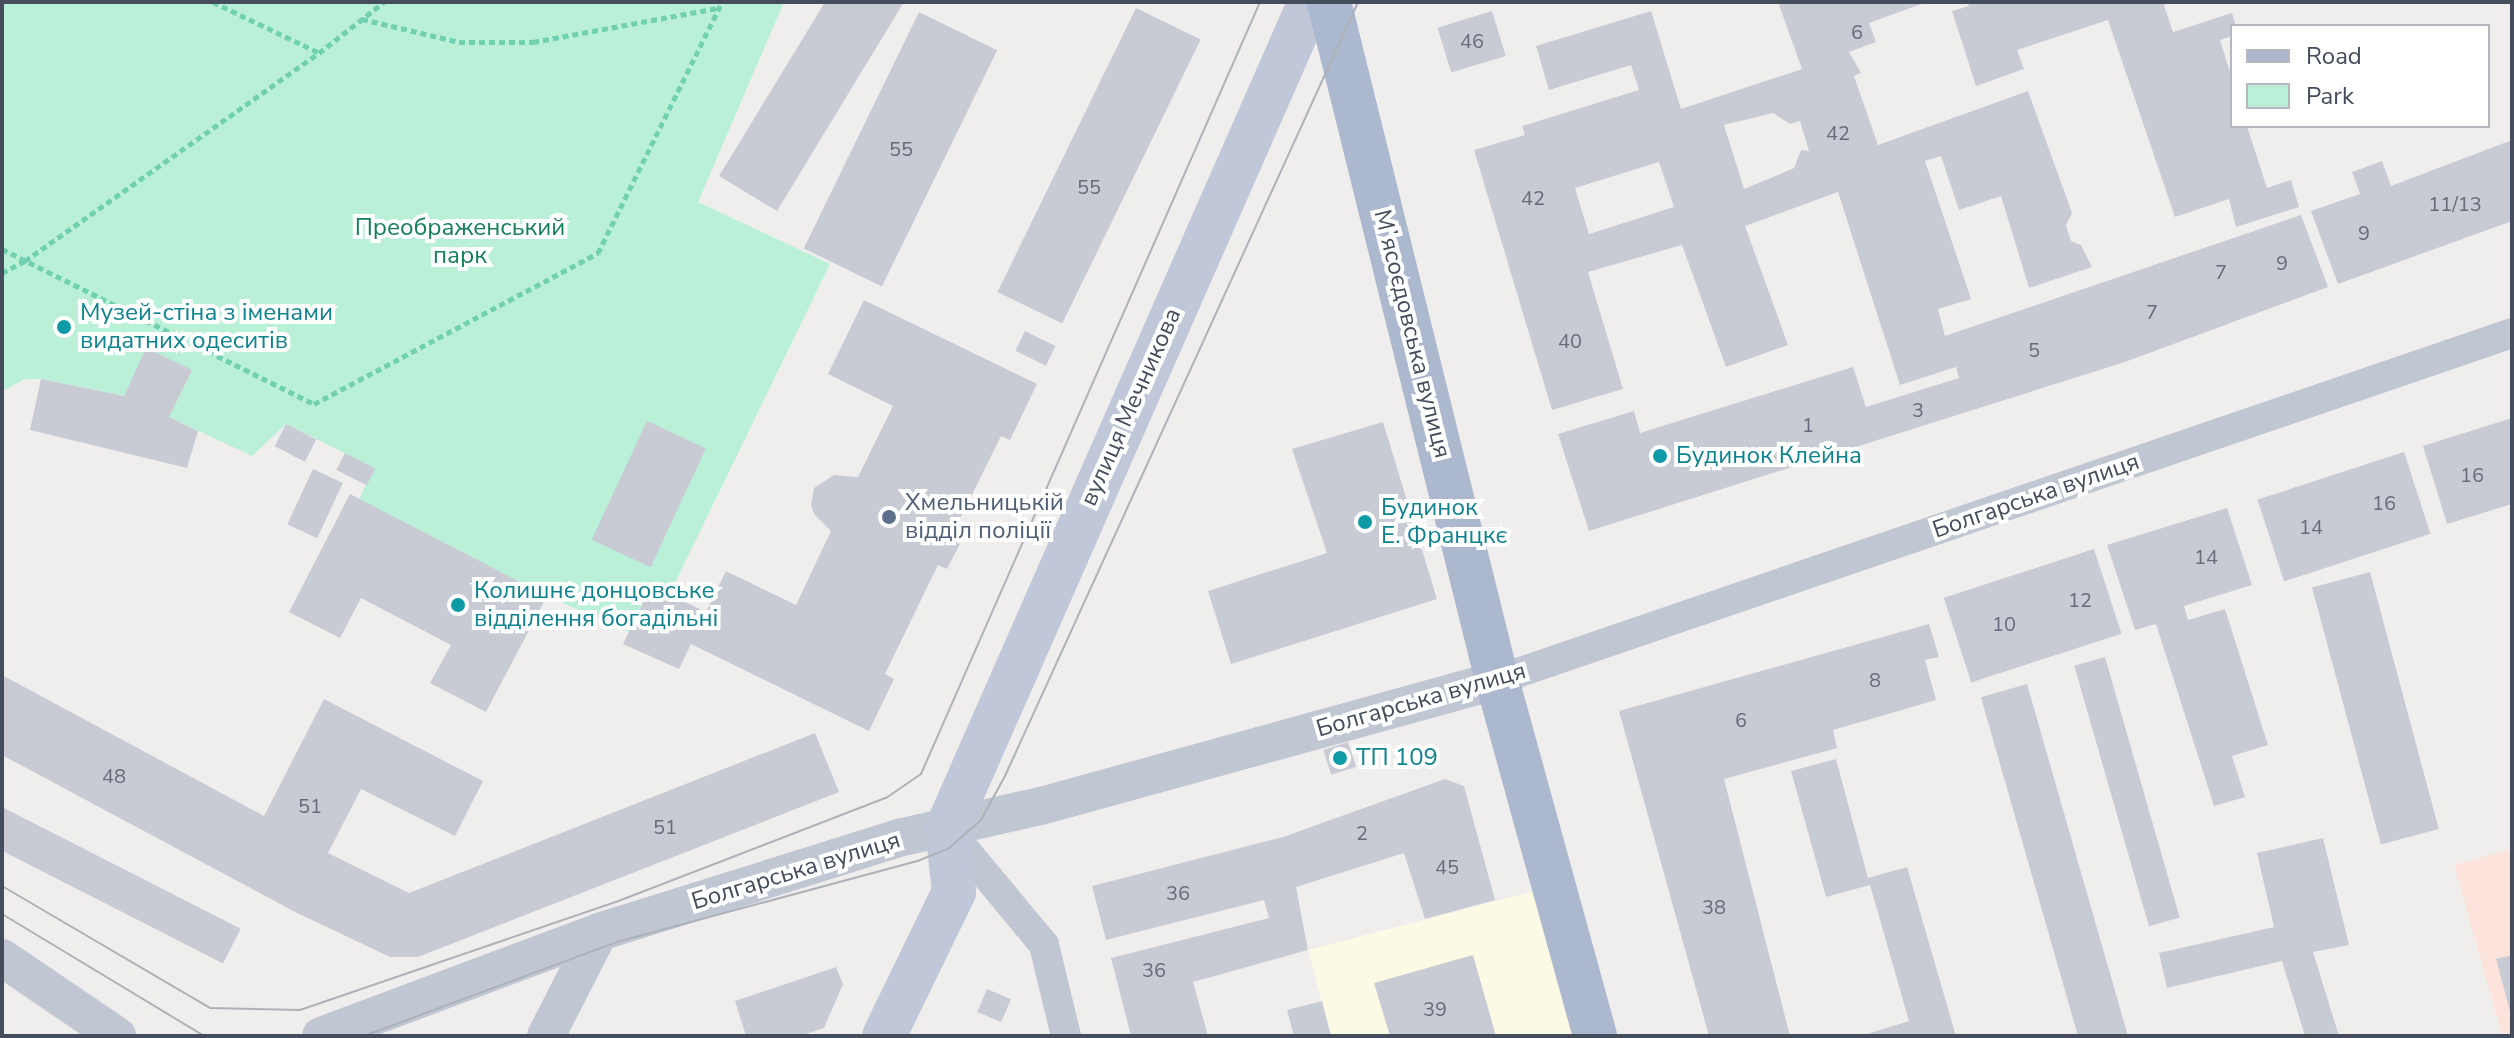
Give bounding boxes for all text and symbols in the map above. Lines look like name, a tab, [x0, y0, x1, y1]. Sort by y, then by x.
house number: 6	[1851, 20, 1863, 44]
legend	[2230, 24, 2490, 128]
house number: 46	[1460, 29, 1484, 53]
text: Road	[2306, 40, 2362, 72]
text: Park	[2306, 80, 2354, 112]
house number: 42	[1826, 121, 1850, 145]
house number: 55	[889, 137, 913, 161]
house number: 55	[1077, 175, 1101, 199]
house number: 42	[1521, 186, 1545, 210]
house number: 11/13	[2428, 192, 2482, 216]
street label: Мʼясоєдовська вулиця	[1367, 207, 1457, 461]
park label: Преображенський парк	[355, 214, 565, 270]
house number: 9	[2358, 221, 2370, 245]
house number: 9	[2276, 251, 2288, 275]
house number: 7	[2215, 260, 2227, 284]
place label: Музей-стіна з іменами видатних одеситів	[80, 299, 333, 355]
house number: 7	[2146, 300, 2158, 324]
street label: вулиця Мечникова	[1074, 304, 1188, 510]
marker: Музей-стіна з іменами видатних одеситів	[55, 318, 73, 336]
house number: 40	[1558, 329, 1582, 353]
house number: 5	[2028, 338, 2040, 362]
house number: 3	[1912, 398, 1924, 422]
house number: 1	[1802, 413, 1814, 437]
place label: Будинок Клейна	[1676, 442, 1862, 470]
marker: Будинок Клейна	[1651, 447, 1669, 465]
street label: Болгарська вулиця	[1929, 447, 2143, 545]
house number: 16	[2460, 463, 2484, 487]
place label: Хмельницькій відділ поліції	[905, 489, 1064, 545]
house number: 16	[2372, 491, 2396, 515]
place label: Будинок Е. Францкє	[1381, 494, 1507, 550]
marker: Хмельницькій відділ поліції	[880, 508, 898, 526]
marker: Будинок Е. Францкє	[1356, 513, 1374, 531]
house number: 14	[2299, 515, 2323, 539]
house number: 14	[2194, 545, 2218, 569]
place label: Колишнє донцовське відділення богадільні	[474, 577, 718, 633]
house number: 12	[2068, 588, 2092, 612]
marker: Колишнє донцовське відділення богадільні	[449, 596, 467, 614]
house number: 10	[1992, 612, 2016, 636]
street label: Болгарська вулиця	[1313, 656, 1529, 744]
house number: 8	[1869, 668, 1881, 692]
house number: 6	[1735, 708, 1747, 732]
place label: ТП 109	[1356, 744, 1438, 772]
marker: ТП 109	[1331, 749, 1349, 767]
house number: 48	[102, 764, 126, 788]
house number: 51	[298, 794, 322, 818]
house number: 51	[653, 815, 677, 839]
house number: 2	[1356, 821, 1368, 845]
street label: Болгарська вулиця	[688, 826, 904, 916]
house number: 45	[1435, 855, 1459, 879]
house number: 36	[1166, 881, 1190, 905]
house number: 38	[1702, 895, 1726, 919]
house number: 36	[1142, 958, 1166, 982]
house number: 39	[1423, 997, 1447, 1021]

